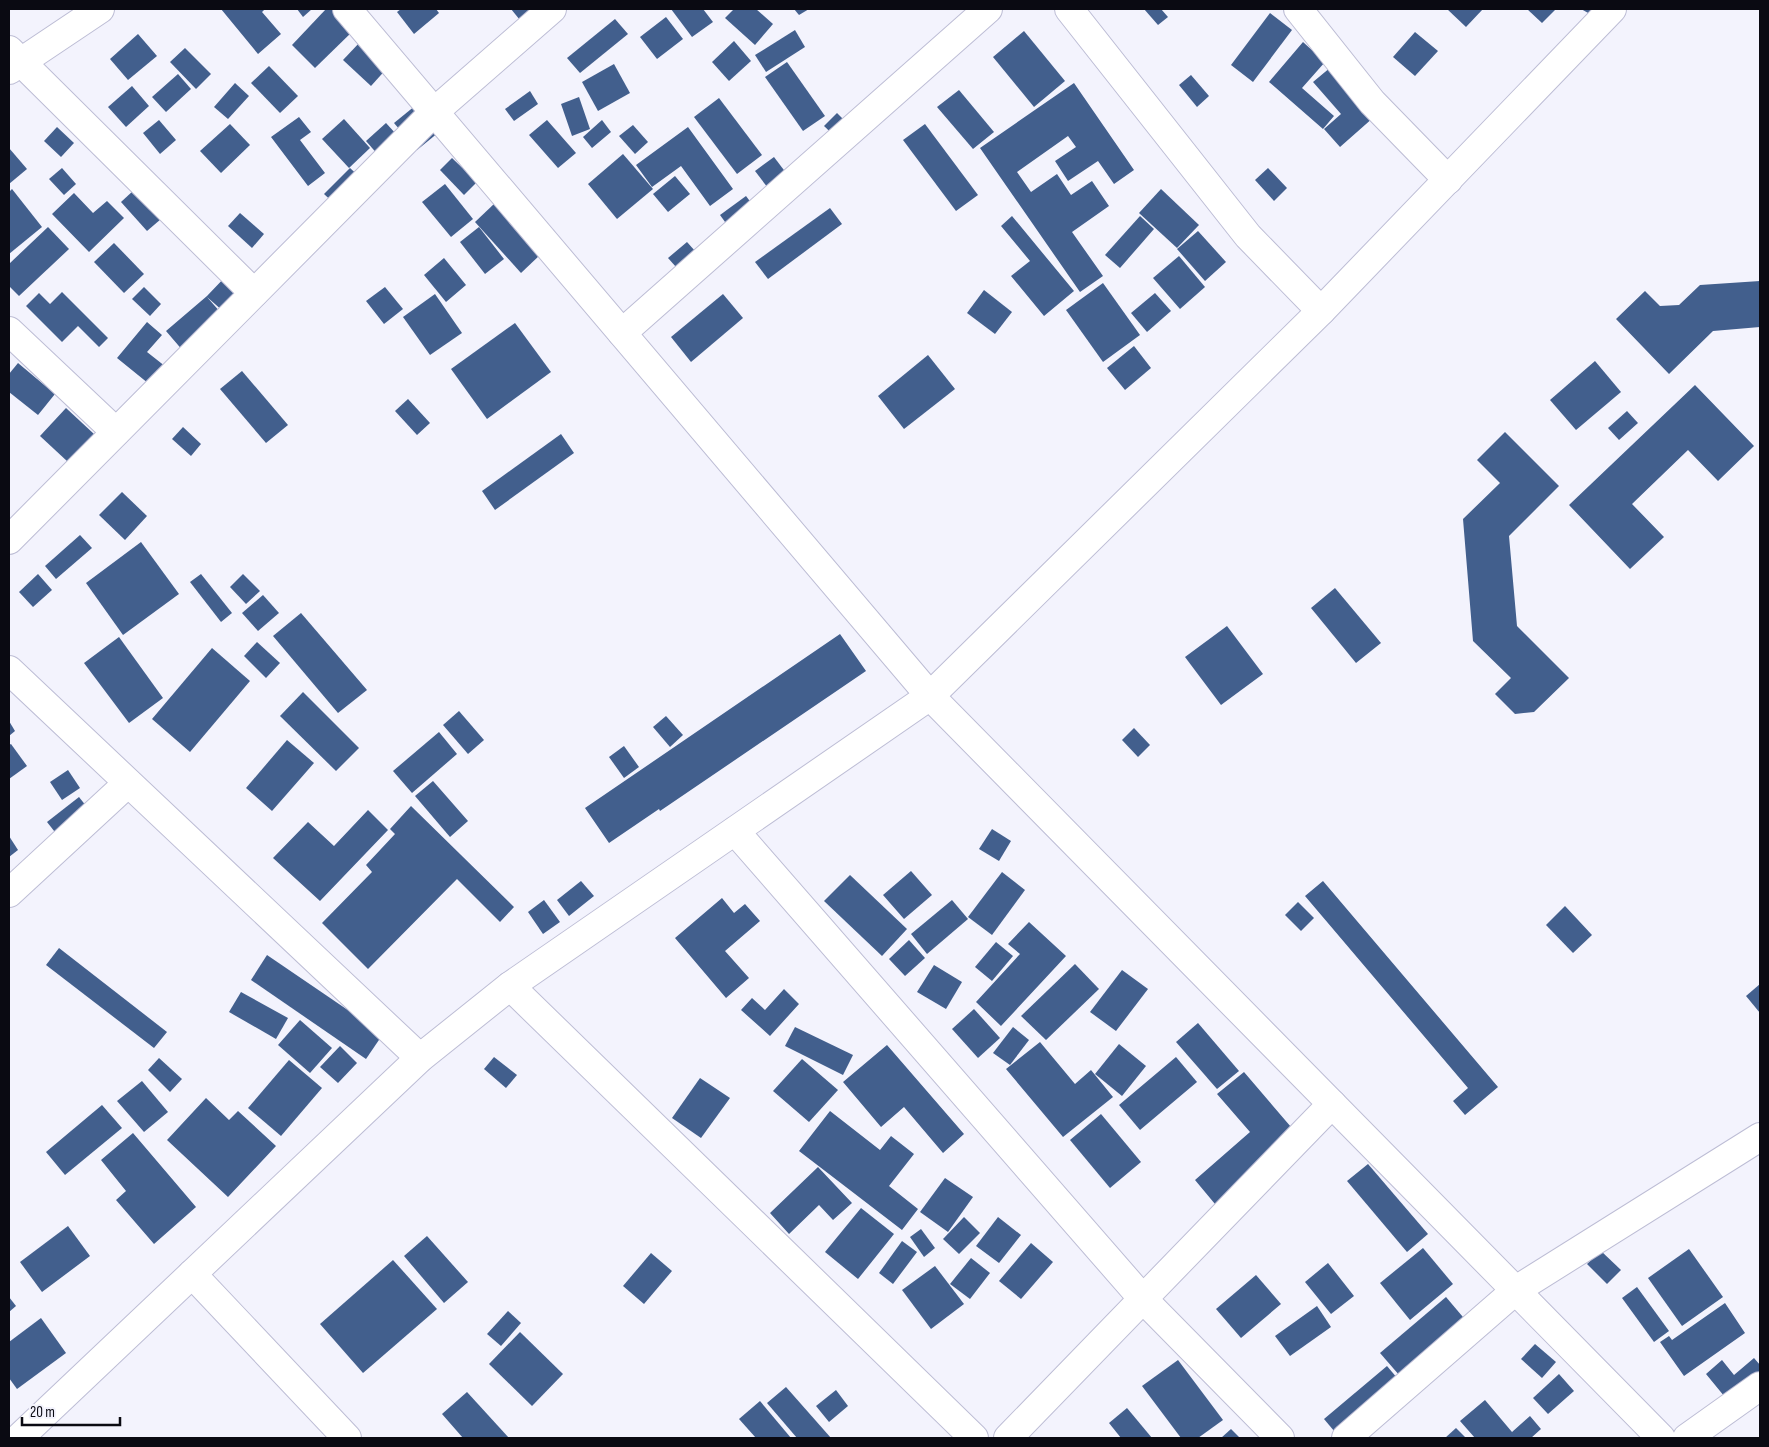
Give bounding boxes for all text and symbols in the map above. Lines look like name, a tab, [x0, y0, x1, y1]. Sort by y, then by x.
scale bar	[22, 1394, 120, 1426]
text: 20 m	[30, 1403, 55, 1422]

